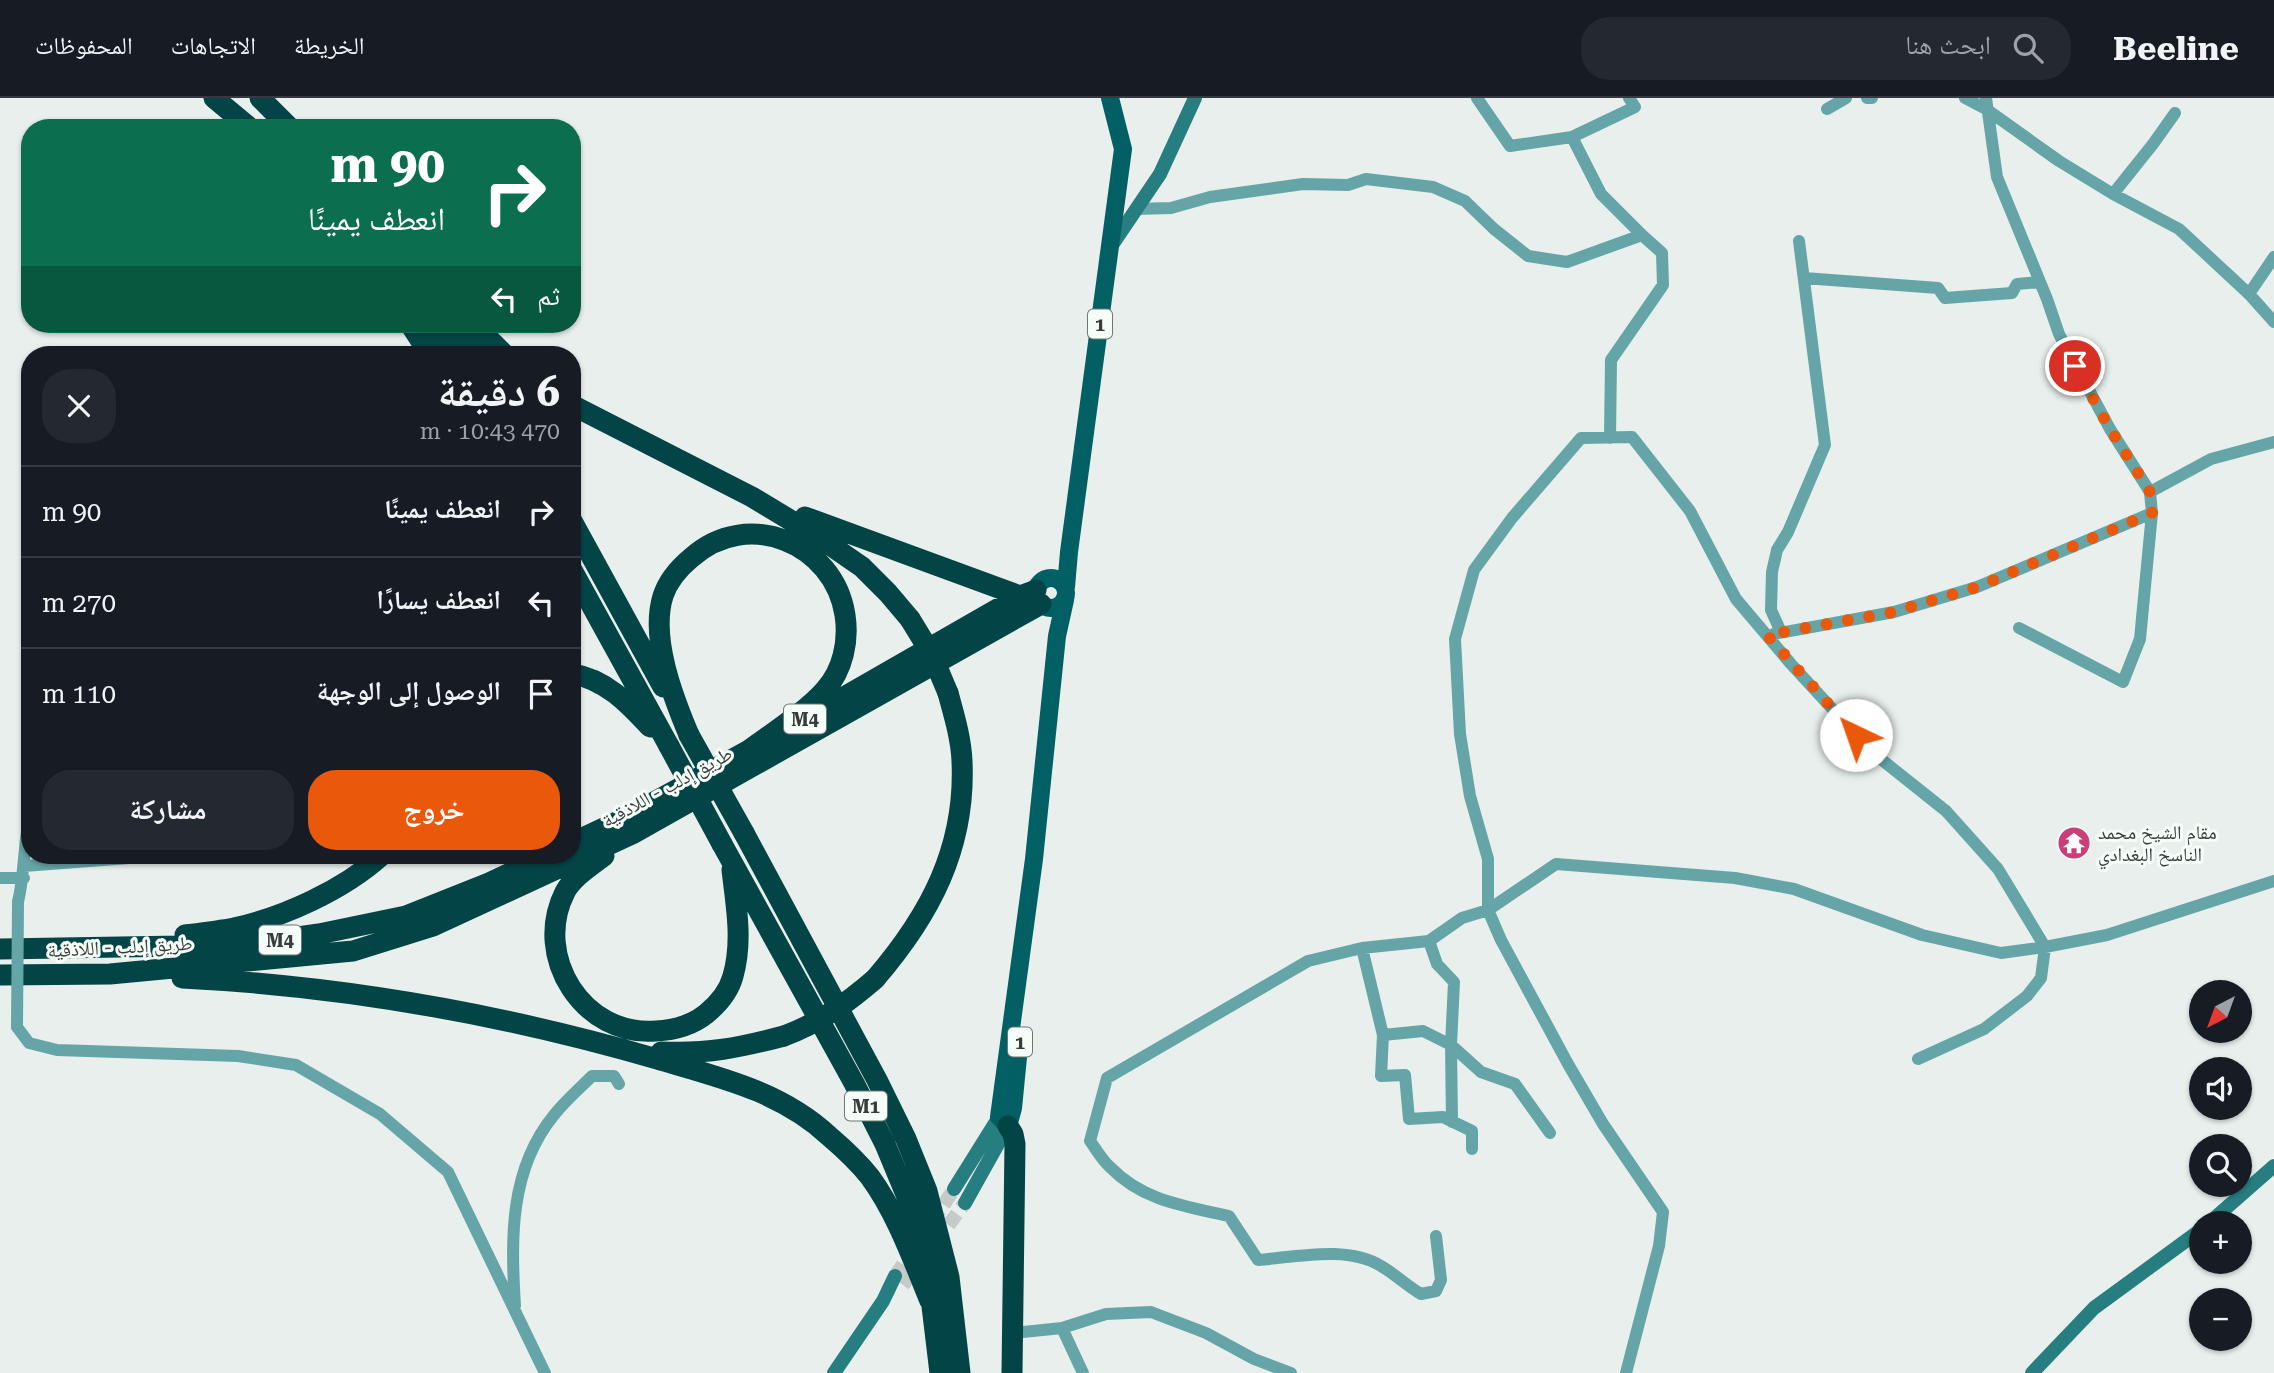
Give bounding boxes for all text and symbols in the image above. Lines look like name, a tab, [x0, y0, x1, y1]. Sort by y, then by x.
search box	[1581, 17, 2071, 80]
icon: search	[2009, 29, 2047, 67]
text: Beeline	[2113, 29, 2239, 68]
text: ابحث هنا	[1905, 30, 1991, 60]
text: المحفوظات	[35, 32, 133, 60]
text: الاتجاهات	[171, 32, 256, 60]
text: الخريطة	[294, 32, 365, 60]
text: 90 m	[330, 137, 445, 194]
icon: right	[469, 147, 560, 238]
text: انعطف يمينًا	[308, 200, 445, 238]
icon: left	[485, 280, 523, 318]
text: ثم	[537, 281, 560, 311]
road number: 1	[1088, 309, 1112, 338]
pin	[2045, 336, 2105, 396]
icon: arrive	[2056, 347, 2094, 385]
text: 6 دقيقة	[438, 367, 560, 416]
button: close	[42, 369, 116, 443]
text: 470 m · 10:43	[420, 418, 560, 445]
icon: right	[522, 493, 560, 531]
text: انعطف يمينًا	[384, 494, 501, 524]
text: 90 m	[42, 497, 101, 527]
icon: left	[522, 584, 560, 622]
text: انعطف يسارًا	[377, 585, 501, 615]
text: 270 m	[42, 588, 116, 618]
icon: arrive	[522, 675, 560, 713]
text: الوصول إلى الوجهة	[317, 676, 501, 706]
text: 110 m	[42, 679, 116, 709]
position arrow	[1819, 698, 1893, 772]
road number: M4	[784, 704, 826, 734]
street label: طريق إدلب - اللاذقية	[598, 742, 737, 834]
button: مشاركة	[42, 770, 294, 850]
button: خروج	[308, 770, 560, 850]
place label: مقام الشيخ محمد الناسخ البغدادي	[2098, 821, 2217, 869]
temple icon: مقام الشيخ محمد الناسخ البغدادي	[2055, 824, 2093, 862]
road number: M4	[259, 926, 301, 954]
street label: طريق إدلب - اللاذقية	[47, 932, 193, 964]
north arrow	[2189, 980, 2252, 1043]
map controls	[2189, 980, 2252, 1351]
road number: 1	[1008, 1028, 1032, 1057]
button: sound	[2189, 1057, 2252, 1120]
road number: M1	[845, 1091, 887, 1121]
button: search	[2189, 1134, 2252, 1197]
button: +	[2189, 1211, 2252, 1274]
button: −	[2189, 1288, 2252, 1351]

